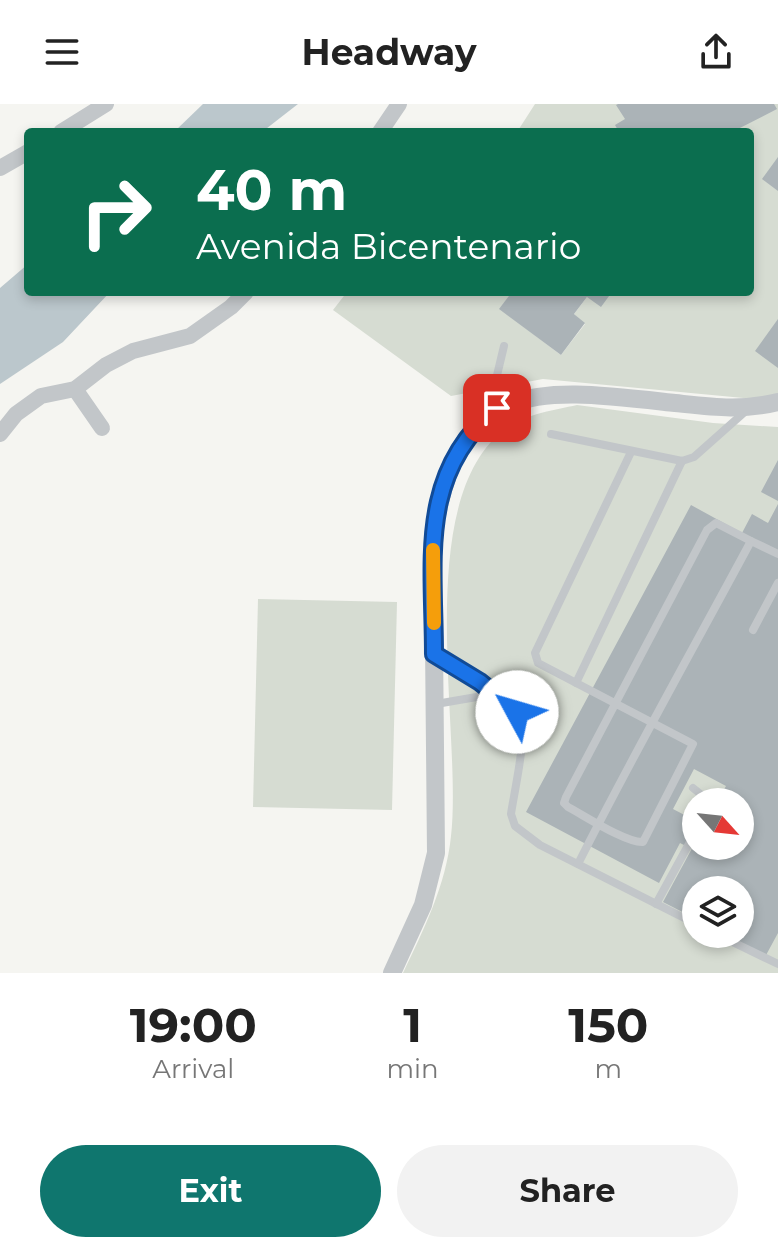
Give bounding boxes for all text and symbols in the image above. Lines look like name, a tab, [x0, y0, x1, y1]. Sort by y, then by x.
icon: menu	[40, 30, 84, 74]
text: Headway	[302, 30, 476, 74]
icon: share	[694, 30, 738, 74]
text: 40 m	[196, 156, 347, 224]
icon: right	[64, 160, 168, 264]
text: Avenida Bicentenario	[196, 224, 581, 268]
pin	[463, 374, 531, 442]
icon: arrive	[475, 386, 519, 430]
position arrow	[475, 670, 559, 754]
north arrow	[682, 788, 754, 860]
map controls	[682, 788, 754, 948]
button: layers	[682, 876, 754, 948]
text: 19:00	[130, 996, 257, 1054]
text: 1	[403, 996, 422, 1054]
text: 150	[568, 996, 648, 1054]
text: Arrival	[152, 1053, 234, 1085]
text: min	[387, 1053, 439, 1085]
text: m	[595, 1053, 622, 1085]
button: Exit	[40, 1145, 381, 1237]
button: Share	[397, 1145, 738, 1237]

